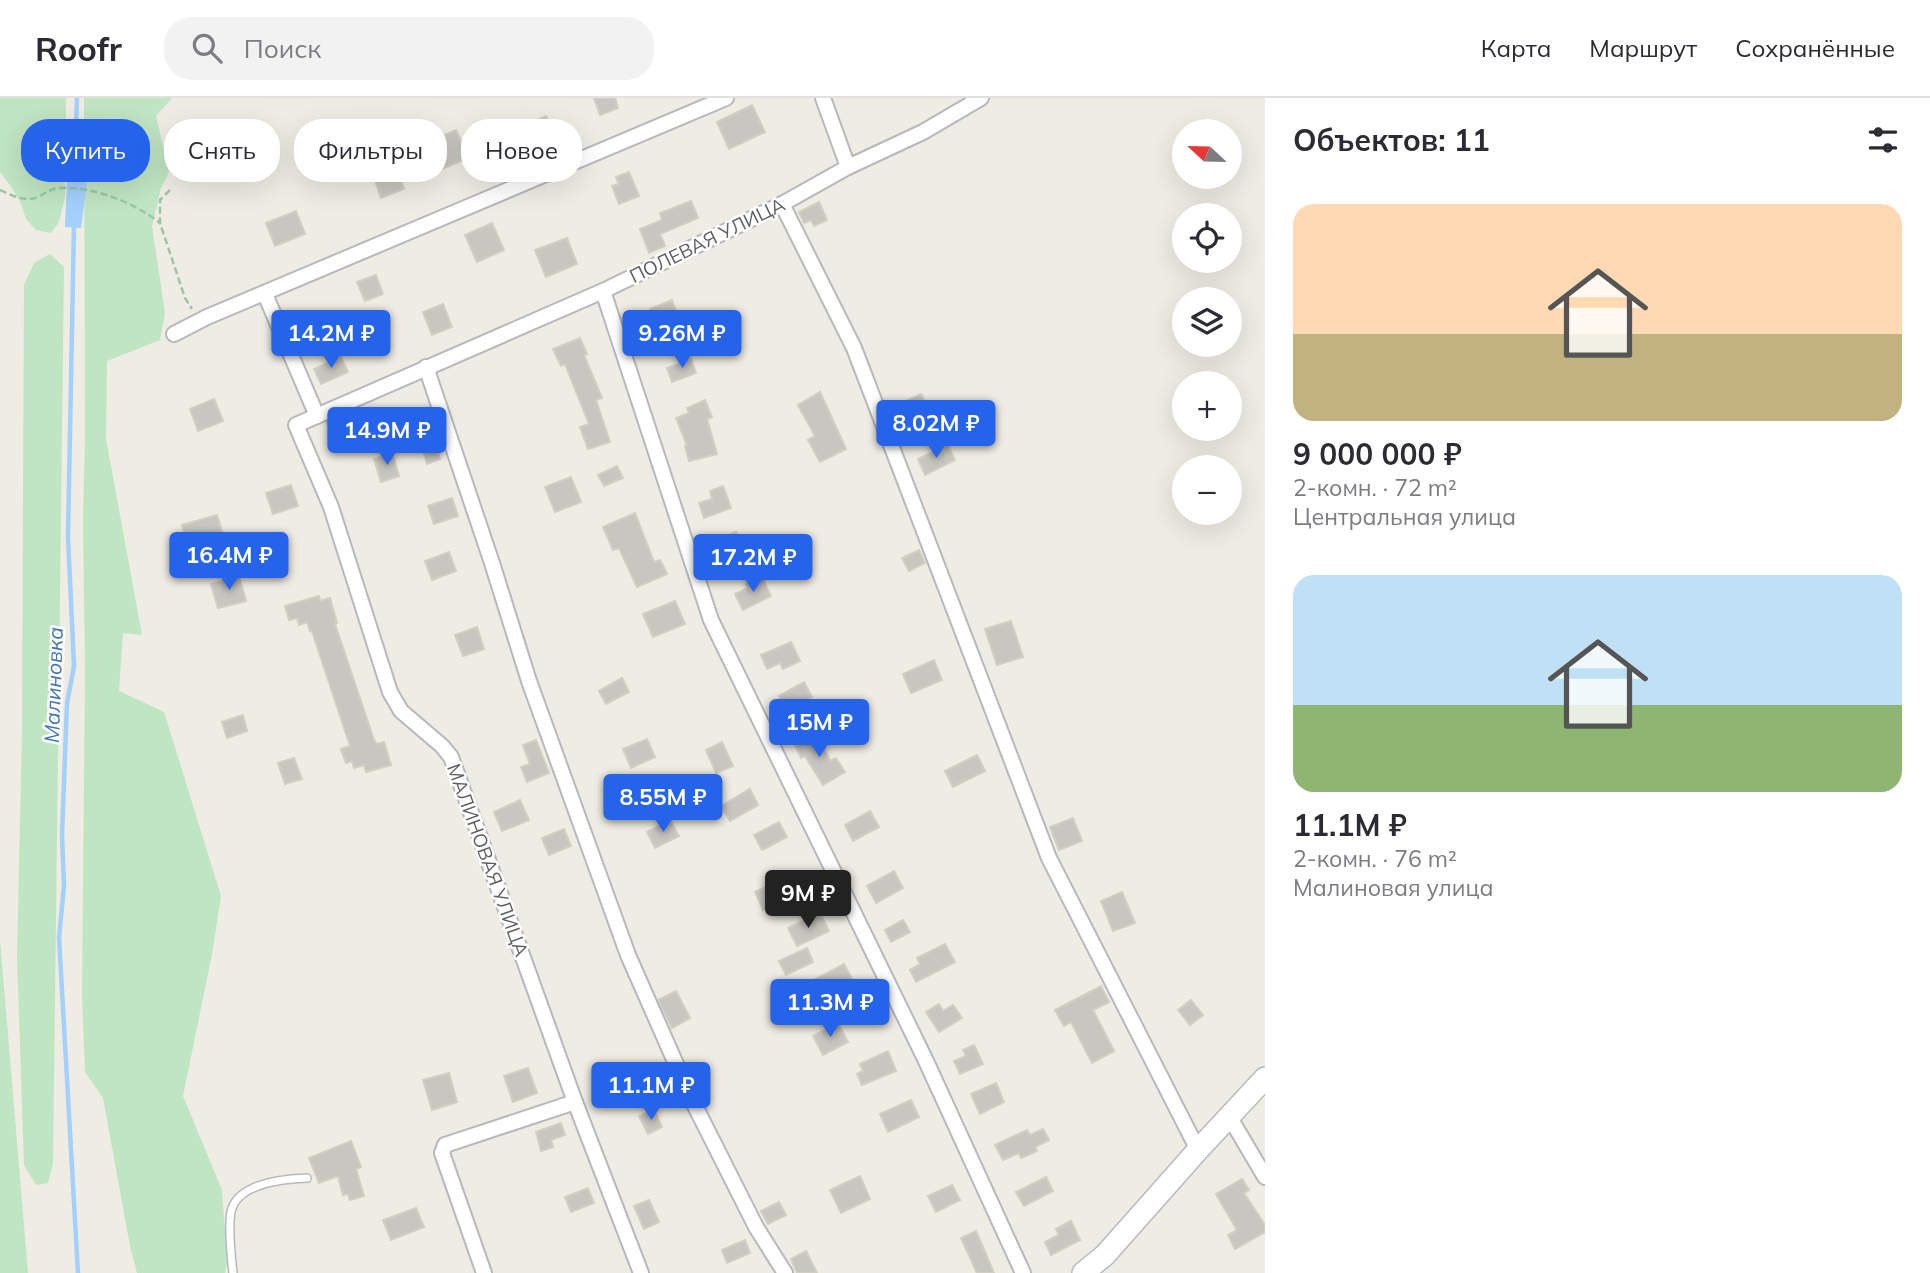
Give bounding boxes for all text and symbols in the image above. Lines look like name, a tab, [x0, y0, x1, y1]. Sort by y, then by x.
search box	[164, 17, 654, 80]
text: Roofr	[35, 28, 122, 69]
icon: search	[188, 29, 226, 67]
text: Поиск	[244, 32, 321, 65]
text: Карта	[1481, 33, 1551, 63]
text: Маршрут	[1589, 33, 1697, 63]
text: Сохранённые	[1735, 33, 1895, 63]
chip: Купить	[21, 119, 150, 182]
chip: Снять	[164, 119, 280, 182]
chip: Фильтры	[294, 119, 447, 182]
chip: Новое	[461, 119, 582, 182]
north arrow	[1172, 119, 1242, 189]
map controls	[1172, 119, 1242, 525]
text: Объектов: 11	[1293, 121, 1490, 159]
icon: filters	[1864, 121, 1902, 159]
street label: ПОЛЕВАЯ УЛИЦА	[625, 192, 789, 288]
button: locate	[1172, 203, 1242, 273]
icon: home	[1535, 250, 1661, 376]
button: layers	[1172, 287, 1242, 357]
pin: 14.2M ₽	[266, 310, 396, 370]
pin: 9.26M ₽	[617, 310, 747, 370]
text: 14.2M ₽	[287, 318, 375, 347]
text: 9.26M ₽	[638, 318, 726, 347]
button: +	[1172, 371, 1242, 441]
pin: 8.02M ₽	[871, 400, 1001, 460]
pin: 14.9M ₽	[322, 408, 452, 467]
text: 8.02M ₽	[892, 408, 980, 437]
text: 14.9M ₽	[343, 415, 431, 444]
text: 9 000 000 ₽	[1293, 435, 1462, 473]
button: −	[1172, 455, 1242, 525]
text: 2-комн. · 72 m²	[1293, 473, 1457, 502]
text: Центральная улица	[1293, 502, 1516, 531]
pin: 16.4M ₽	[164, 532, 294, 592]
pin: 17.2M ₽	[688, 534, 818, 594]
text: 16.4M ₽	[185, 540, 273, 569]
text: 17.2M ₽	[709, 542, 797, 571]
icon: home	[1535, 621, 1661, 747]
water label: Малиновка	[38, 626, 68, 744]
pin: 15M ₽	[770, 700, 868, 759]
text: 15M ₽	[785, 707, 853, 736]
street label: МАЛИНОВАЯ УЛИЦА	[442, 760, 534, 960]
pin: 8.55M ₽	[598, 774, 728, 834]
text: 8.55M ₽	[619, 782, 707, 811]
text: 11.1M ₽	[1293, 806, 1407, 844]
text: 2-комн. · 76 m²	[1293, 844, 1457, 873]
pin: 9M ₽	[767, 870, 849, 930]
text: Малиновая улица	[1293, 873, 1494, 902]
text: 9M ₽	[781, 878, 835, 907]
pin: 11.3M ₽	[765, 979, 895, 1039]
text: 11.3M ₽	[786, 987, 874, 1016]
pin: 11.1M ₽	[586, 1062, 716, 1122]
text: 11.1M ₽	[607, 1070, 695, 1099]

